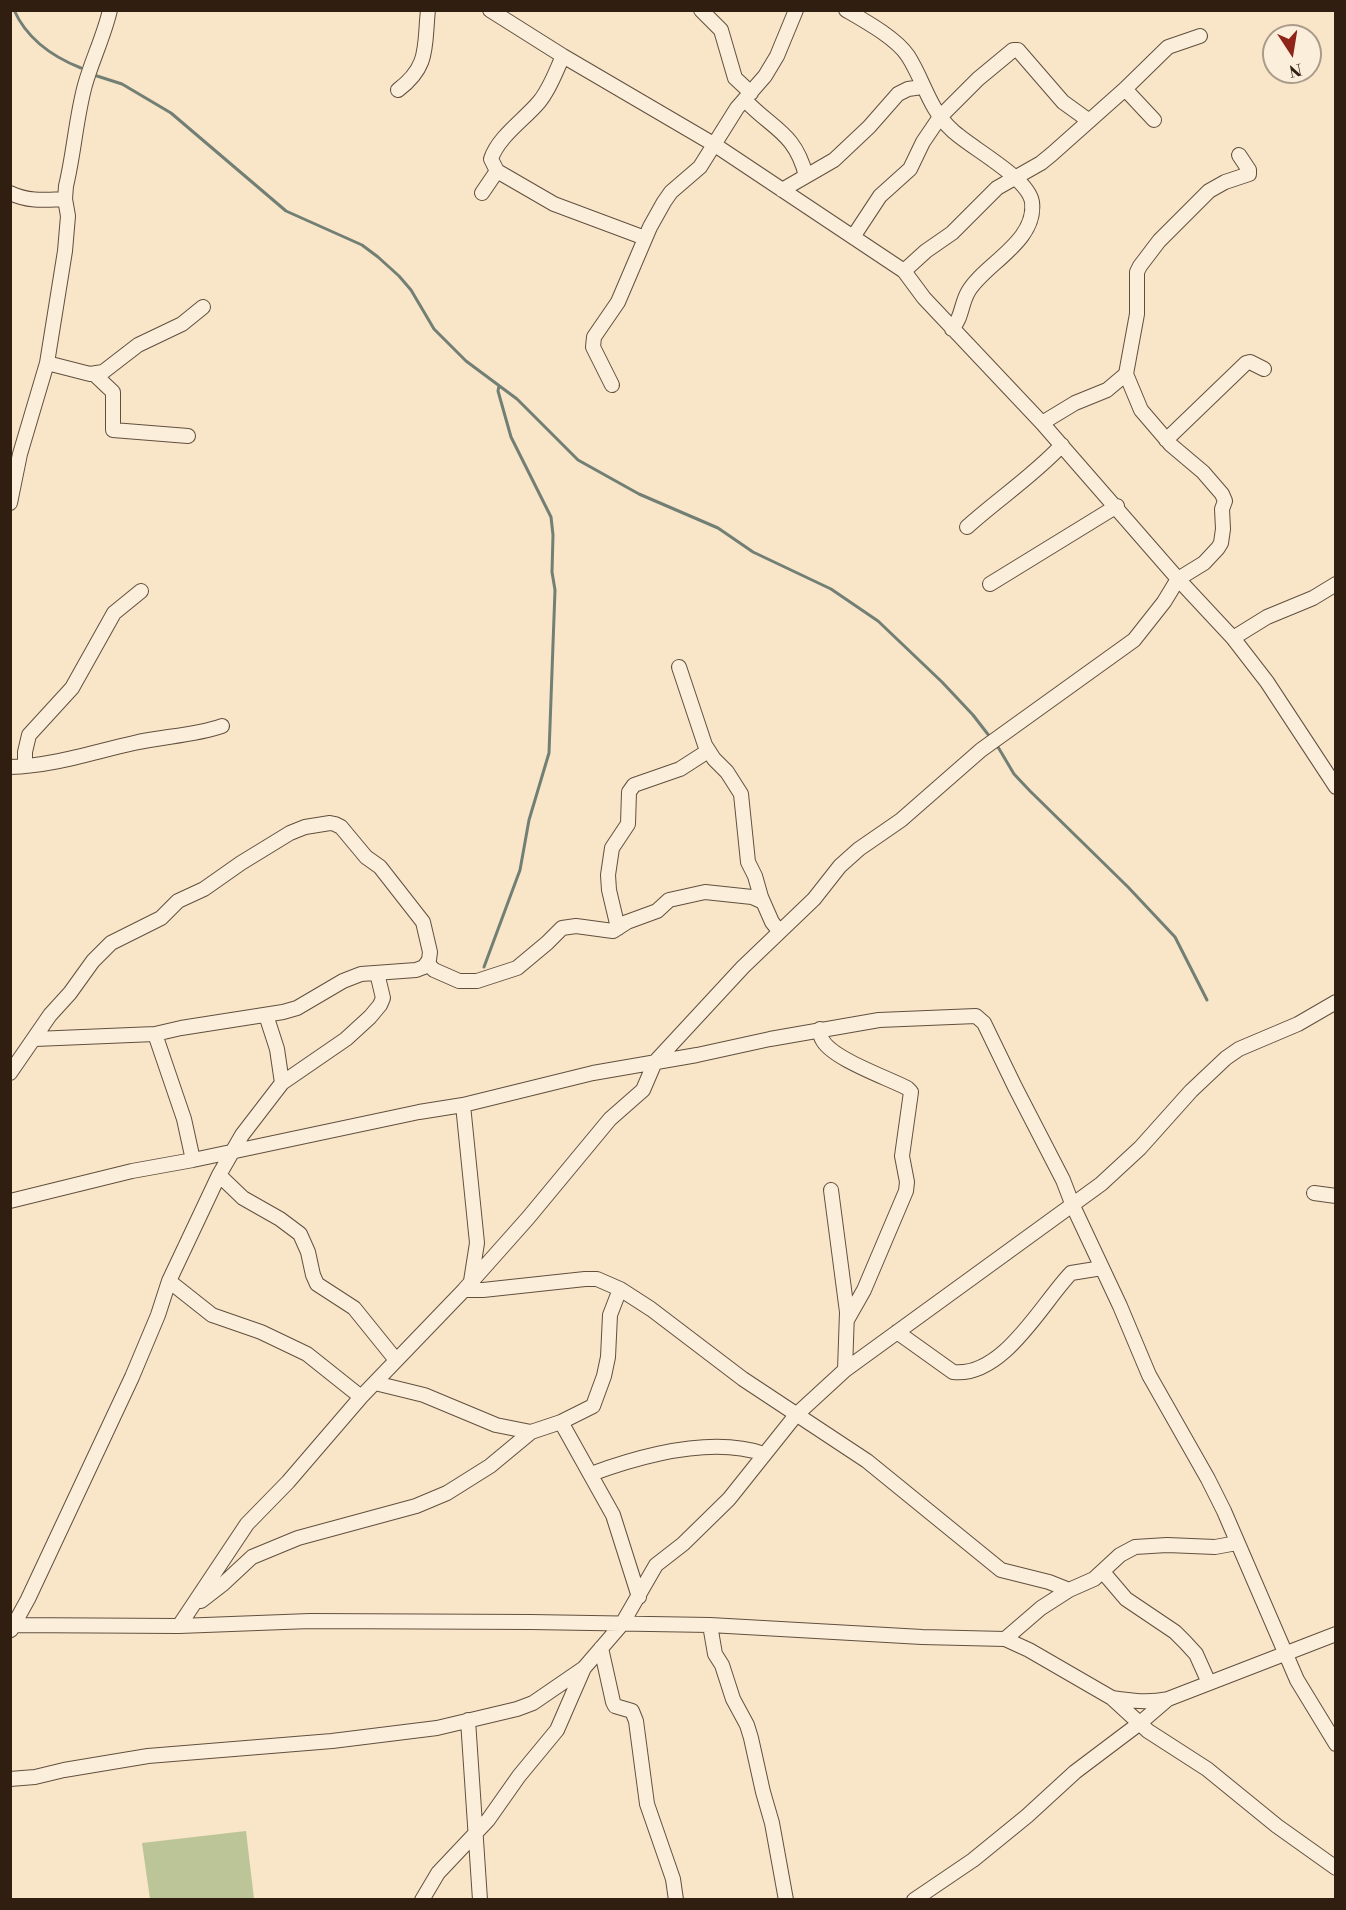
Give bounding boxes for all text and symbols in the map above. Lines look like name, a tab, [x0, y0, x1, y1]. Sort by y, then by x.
north arrow	[1262, 24, 1322, 84]
text: N	[1287, 59, 1304, 81]

